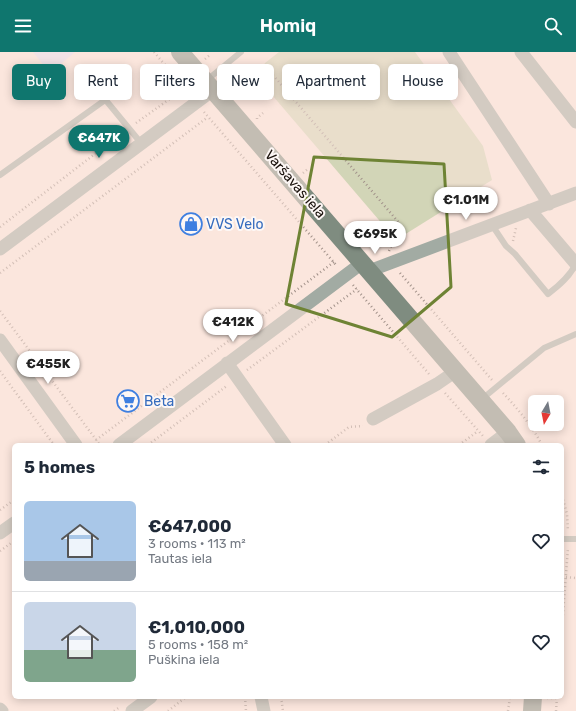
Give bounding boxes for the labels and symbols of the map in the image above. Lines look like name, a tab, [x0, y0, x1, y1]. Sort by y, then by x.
pin: €647K	[71, 125, 127, 159]
street label: Varšavas iela	[261, 147, 329, 221]
pin: €1.01M	[433, 187, 499, 221]
shop icon: VVS Velo	[178, 211, 204, 237]
place label: VVS Velo	[206, 216, 264, 233]
pin: €695K	[347, 221, 403, 255]
pin: €412K	[205, 309, 261, 343]
pin: €455K	[20, 351, 76, 385]
supermarket icon: Beta	[115, 388, 141, 414]
place label: Beta	[144, 393, 174, 410]
north arrow	[528, 395, 564, 431]

